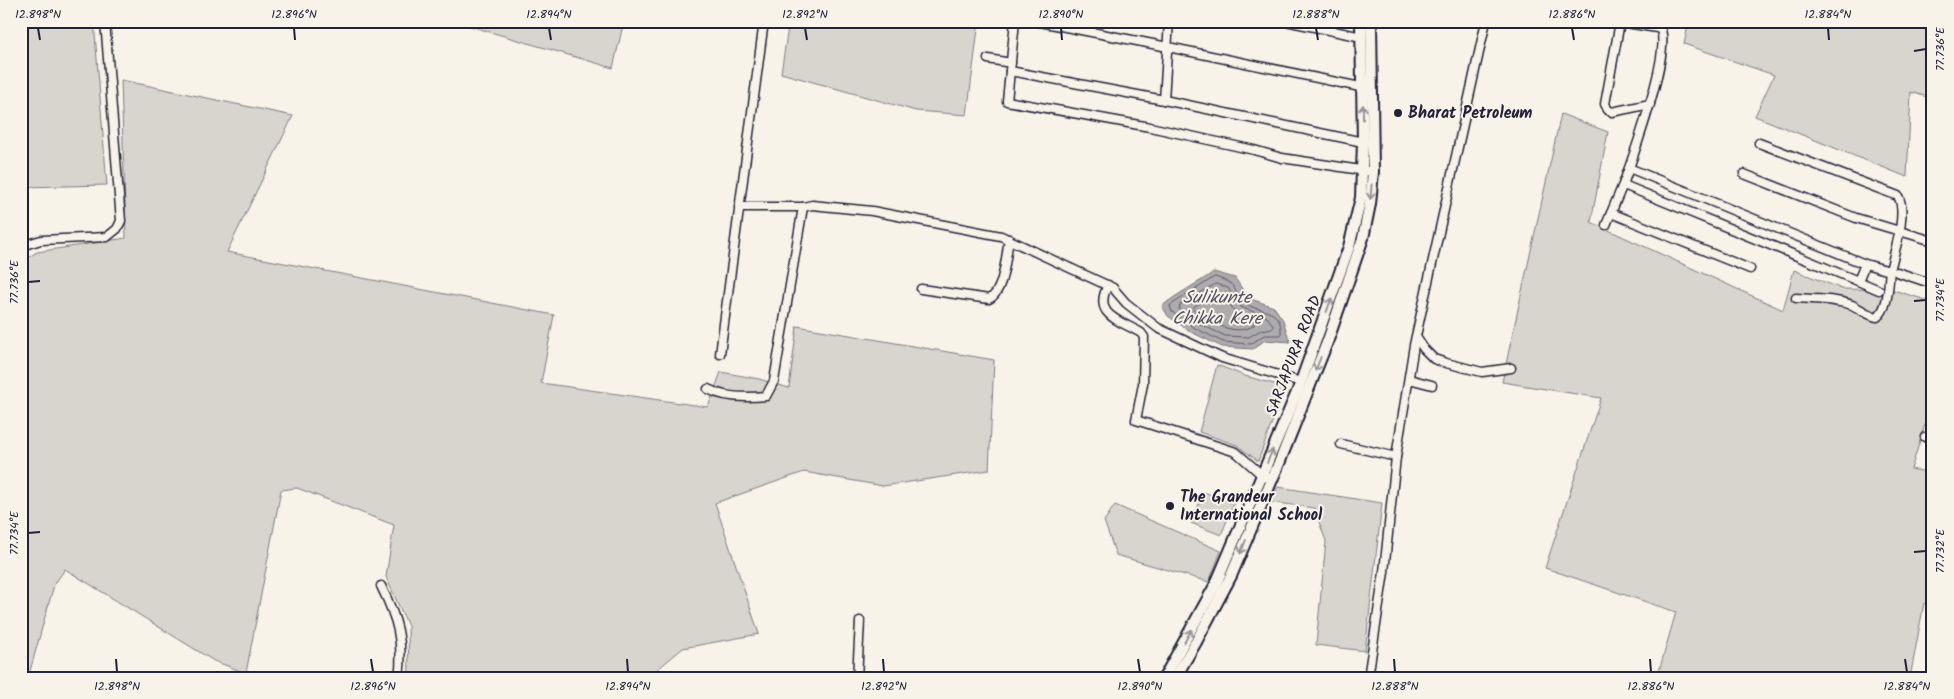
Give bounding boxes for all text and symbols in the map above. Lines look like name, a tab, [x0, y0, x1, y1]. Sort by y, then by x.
text: 12.898°N	[15, 5, 61, 24]
text: 12.896°N	[271, 5, 317, 24]
text: 12.894°N	[526, 5, 572, 24]
text: 12.892°N	[782, 5, 828, 24]
text: 12.890°N	[1039, 5, 1083, 24]
text: 12.888°N	[1292, 5, 1340, 24]
text: 12.886°N	[1549, 5, 1595, 24]
text: 12.884°N	[1805, 5, 1851, 24]
text: 77.736°E	[1931, 26, 1950, 71]
place label: Bharat Petroleum	[1408, 101, 1532, 126]
one-way arrow	[1358, 104, 1368, 120]
marker: Bharat Petroleum	[1392, 107, 1404, 119]
one-way arrow	[1366, 184, 1376, 200]
text: 77.736°E	[5, 259, 24, 304]
text: 77.734°E	[1931, 277, 1950, 322]
water label: Sulikunte Chikka Kere	[1172, 284, 1264, 334]
street label: SARJAPURA ROAD	[1259, 292, 1329, 420]
one-way arrow	[1325, 297, 1335, 313]
one-way arrow	[1313, 356, 1322, 371]
one-way arrow	[1266, 449, 1276, 464]
place label: The Grandeur International School	[1180, 485, 1323, 528]
marker: The Grandeur International School	[1164, 500, 1176, 512]
text: 77.734°E	[5, 510, 24, 555]
text: 77.732°E	[1931, 528, 1950, 573]
one-way arrow	[1238, 539, 1248, 554]
one-way arrow	[1183, 628, 1193, 643]
text: 12.898°N	[94, 677, 140, 696]
text: 12.896°N	[350, 677, 396, 696]
text: 12.894°N	[605, 677, 651, 696]
text: 12.892°N	[861, 677, 907, 696]
text: 12.890°N	[1118, 677, 1162, 696]
text: 12.888°N	[1371, 677, 1419, 696]
text: 12.886°N	[1628, 677, 1674, 696]
text: 12.884°N	[1884, 677, 1930, 696]

